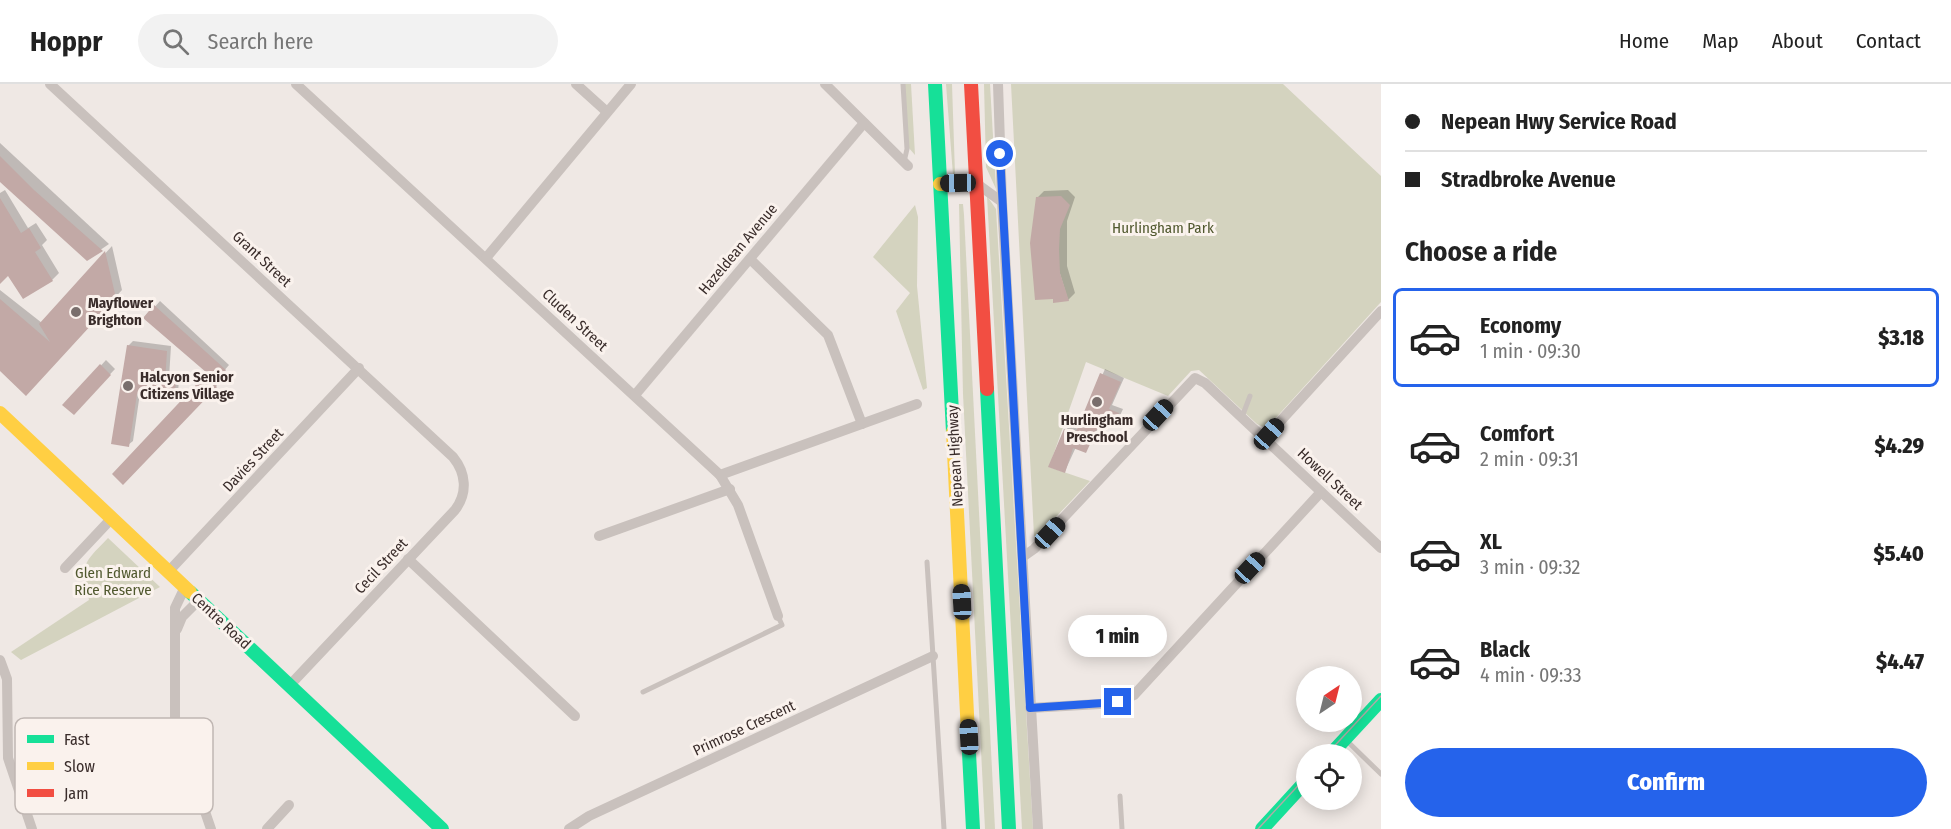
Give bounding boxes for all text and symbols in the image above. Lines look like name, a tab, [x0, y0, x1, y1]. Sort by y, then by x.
search box	[138, 14, 558, 68]
text: Hoppr	[30, 25, 102, 58]
icon: search	[159, 25, 192, 58]
text: Search here	[207, 28, 313, 55]
text: Home	[1619, 28, 1669, 54]
text: Map	[1702, 28, 1739, 54]
text: About	[1772, 28, 1823, 54]
text: Contact	[1856, 28, 1921, 54]
text: Nepean Hwy Service Road	[1441, 108, 1677, 135]
route start	[986, 140, 1013, 167]
text: Stradbroke Avenue	[1441, 166, 1616, 193]
car	[940, 174, 976, 192]
street label: Hazeldean Avenue	[695, 200, 781, 298]
park label: Hurlingham Park	[1112, 219, 1214, 237]
street label: Grant Street	[229, 227, 295, 291]
text: Choose a ride	[1405, 236, 1557, 268]
street label: Cluden Street	[538, 285, 612, 355]
place label: Mayflower Brighton	[88, 294, 154, 329]
marker: Mayflower Brighton	[69, 305, 83, 319]
icon: car	[1408, 311, 1462, 365]
text: Economy	[1480, 312, 1561, 339]
text: $3.18	[1878, 324, 1924, 351]
text: 1 min · 09:30	[1480, 339, 1581, 363]
place label: Halcyon Senior Citizens Village	[140, 368, 235, 403]
marker: Halcyon Senior Citizens Village	[121, 379, 135, 393]
marker: Hurlingham Preschool	[1090, 395, 1104, 409]
car	[1139, 396, 1177, 434]
street label: Nepean Highway	[943, 404, 967, 507]
place label: Hurlingham Preschool	[1061, 411, 1133, 446]
car	[1250, 415, 1288, 453]
icon: car	[1408, 419, 1462, 473]
text: Comfort	[1480, 420, 1554, 447]
street label: Davies Street	[219, 424, 287, 496]
text: $4.29	[1874, 432, 1924, 459]
street label: Howell Street	[1294, 444, 1366, 514]
text: 2 min · 09:31	[1480, 447, 1579, 471]
car	[1031, 514, 1069, 552]
icon: car	[1408, 527, 1462, 581]
text: XL	[1480, 528, 1502, 555]
street label: Cecil Street	[351, 534, 411, 597]
text: $5.40	[1873, 540, 1924, 567]
car	[1231, 549, 1269, 587]
text: 3 min · 09:32	[1480, 555, 1580, 579]
park label: Glen Edward Rice Reserve	[74, 564, 152, 599]
car	[952, 584, 972, 620]
street label: Centre Road	[188, 589, 254, 653]
callout: 1 min	[1068, 615, 1168, 657]
text: 1 min	[1096, 624, 1139, 648]
icon: car	[1408, 635, 1462, 689]
text: Black	[1480, 636, 1530, 663]
text: $4.47	[1876, 648, 1924, 675]
text: 4 min · 09:33	[1480, 663, 1581, 687]
north arrow	[1296, 666, 1362, 732]
map controls	[1296, 666, 1362, 810]
route end	[1104, 688, 1131, 715]
street label: Primrose Crescent	[690, 696, 798, 760]
legend	[15, 718, 213, 814]
car	[959, 719, 979, 755]
text: Fast	[64, 730, 91, 749]
button: locate	[1296, 744, 1362, 810]
button: Confirm	[1405, 748, 1927, 817]
text: Slow	[64, 757, 95, 776]
text: Jam	[64, 784, 89, 803]

